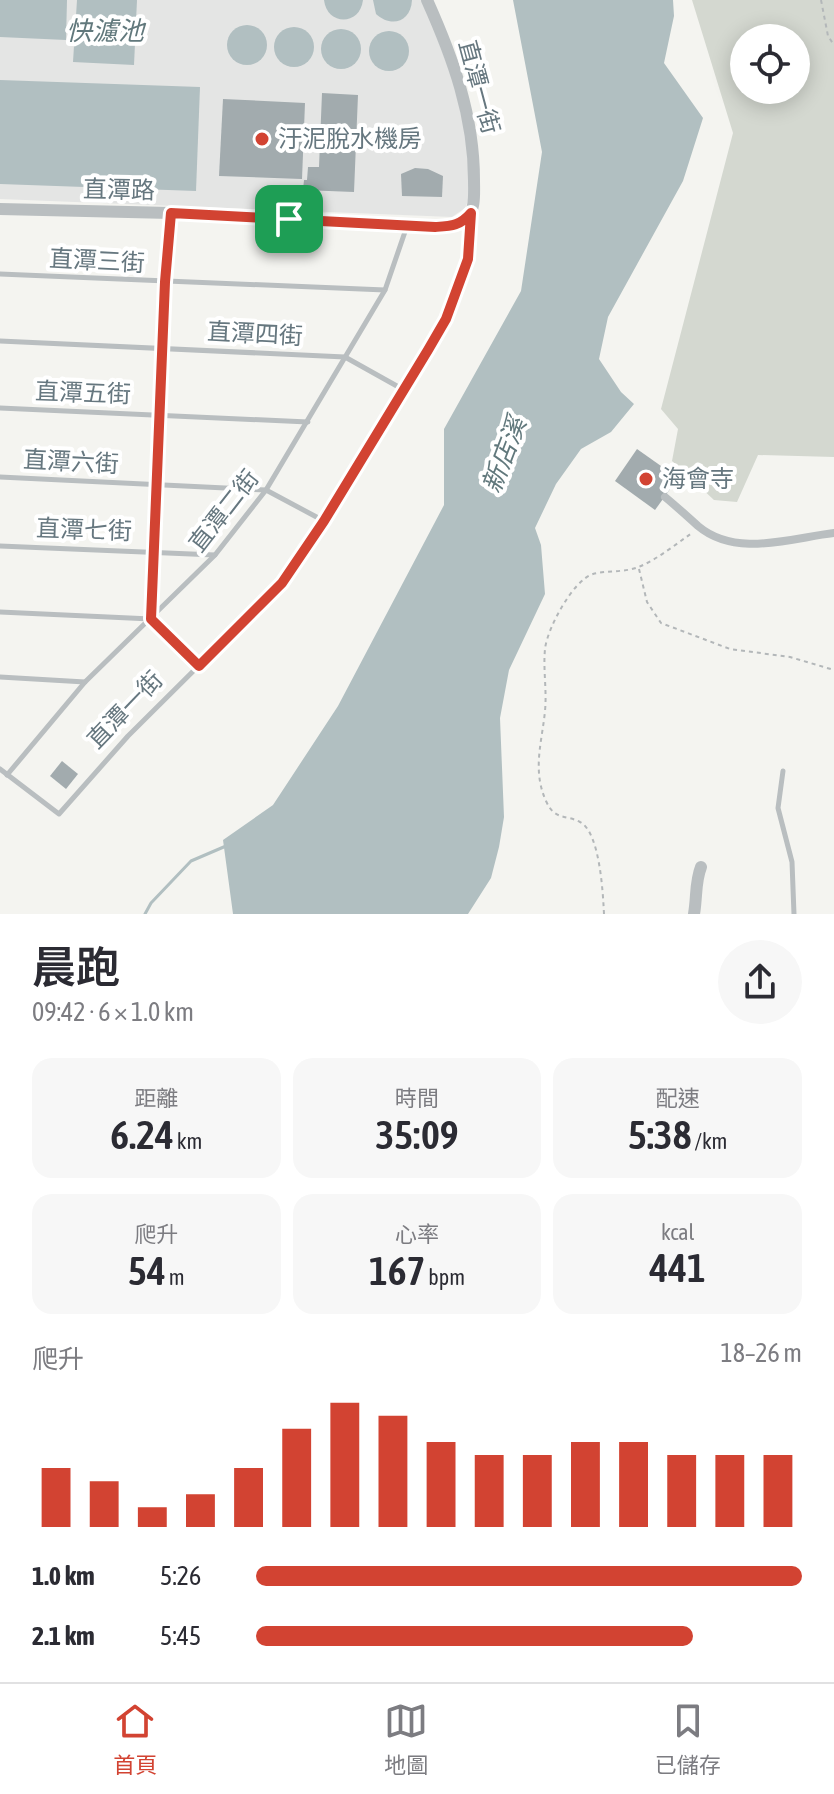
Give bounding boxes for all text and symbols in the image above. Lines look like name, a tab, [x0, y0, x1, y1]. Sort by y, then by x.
water label: 快濾池	[66, 16, 147, 46]
map controls	[730, 24, 810, 104]
button: locate	[730, 24, 810, 104]
street label: 直潭一街	[454, 37, 505, 137]
place label: 汙泥脫水機房	[278, 125, 422, 152]
marker: 汙泥脫水機房	[253, 130, 271, 148]
street label: 直潭路	[83, 175, 155, 204]
pin	[255, 185, 323, 253]
icon: arrive	[267, 197, 311, 241]
street label: 直潭三街	[48, 245, 146, 276]
street label: 直潭四街	[206, 318, 304, 349]
street label: 直潭五街	[35, 377, 131, 408]
water label: 新店溪	[476, 409, 533, 497]
street label: 直潭六街	[22, 446, 120, 477]
street label: 直潭二街	[183, 465, 264, 557]
place label: 海會寺	[662, 465, 734, 492]
marker: 海會寺	[637, 470, 655, 488]
street label: 直潭七街	[36, 514, 132, 545]
street label: 直潭一街	[82, 666, 168, 754]
button: share	[718, 940, 802, 1024]
text: 晨跑	[32, 942, 120, 992]
text: 09:42 · 6 × 1.0 km	[32, 997, 194, 1027]
text: 距離	[134, 1085, 178, 1111]
text: 時間	[395, 1085, 439, 1111]
text: 配速	[656, 1085, 700, 1111]
text: 6.24	[110, 1112, 174, 1157]
text: 35:09	[375, 1112, 459, 1157]
text: 5:38	[628, 1112, 691, 1157]
text: km	[174, 1128, 202, 1154]
text: /km	[691, 1128, 727, 1154]
text: kcal	[661, 1219, 694, 1245]
text: 爬升	[134, 1221, 178, 1247]
text: 心率	[395, 1221, 439, 1247]
text: 441	[649, 1245, 706, 1290]
text: 54	[128, 1248, 166, 1293]
text: 167	[369, 1248, 425, 1293]
text: m	[166, 1264, 185, 1290]
text: bpm	[425, 1264, 465, 1290]
text: 18–26 m	[720, 1338, 802, 1368]
text: 爬升	[32, 1344, 84, 1374]
text: 1.0 km	[32, 1561, 95, 1591]
text: 5:26	[160, 1561, 201, 1591]
text: 2.1 km	[32, 1621, 95, 1651]
text: 5:45	[160, 1621, 201, 1651]
tab: 首頁	[113, 1699, 157, 1779]
tab: 地圖	[384, 1699, 428, 1779]
tab: 已儲存	[655, 1699, 721, 1779]

